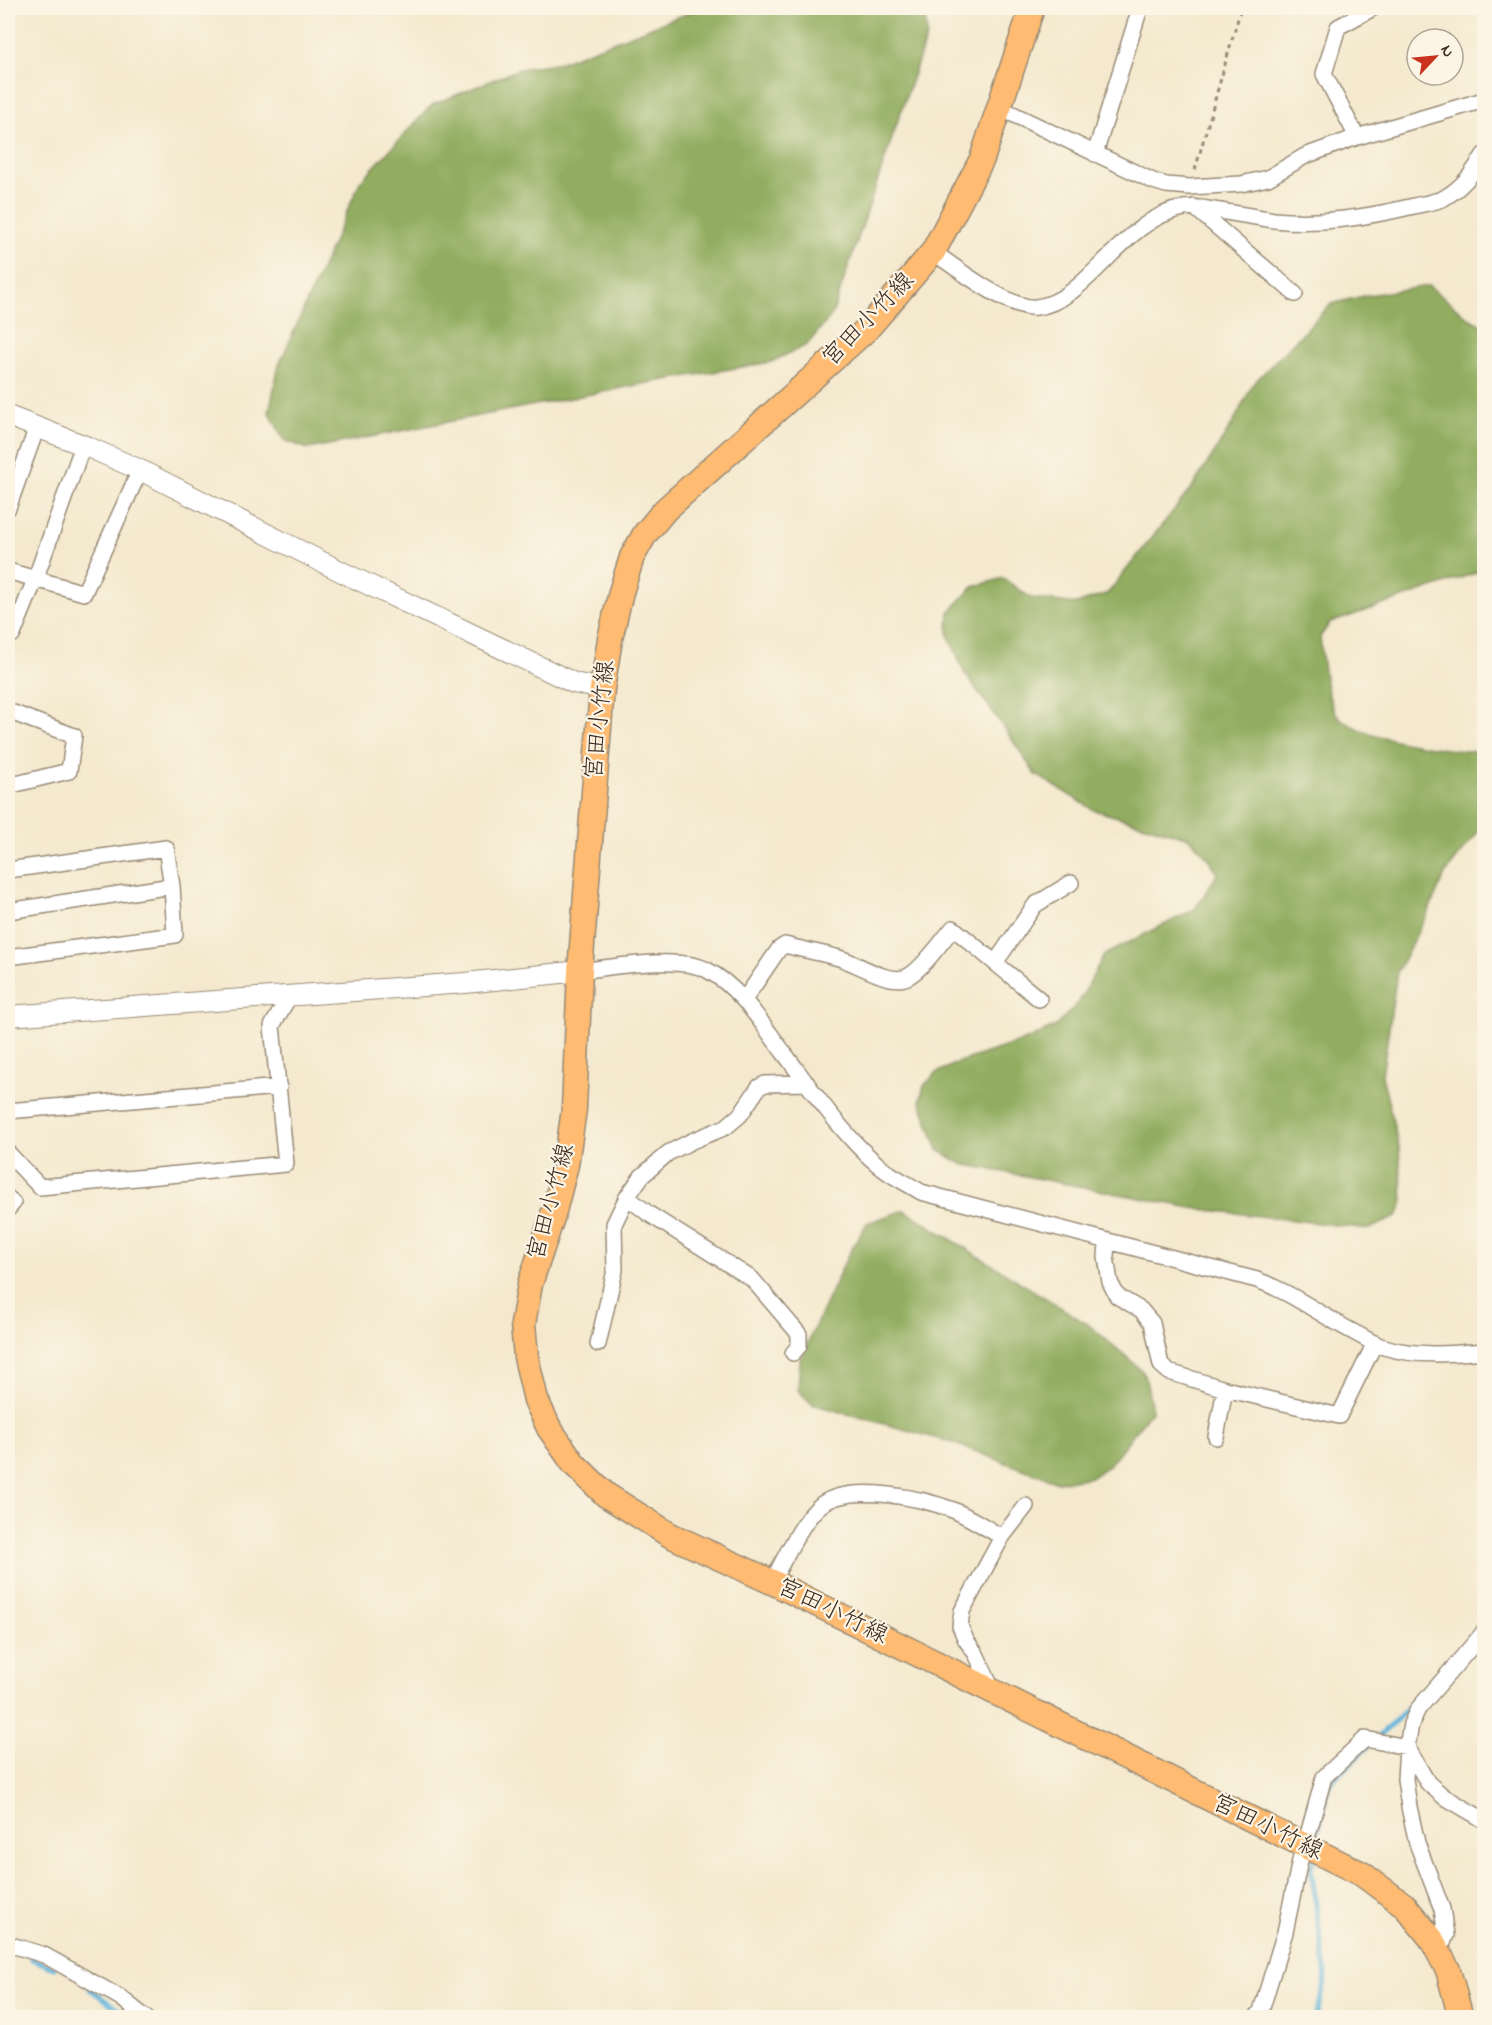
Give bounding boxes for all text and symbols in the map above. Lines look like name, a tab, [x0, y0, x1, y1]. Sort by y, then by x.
north arrow	[1405, 27, 1465, 87]
text: N	[1434, 41, 1460, 62]
street label: 宮田小竹線	[815, 265, 923, 375]
street label: 宮田小竹線	[577, 658, 625, 782]
street label: 宮田小竹線	[520, 1140, 584, 1264]
street label: 宮田小竹線	[770, 1570, 894, 1654]
street label: 宮田小竹線	[1205, 1786, 1329, 1870]

